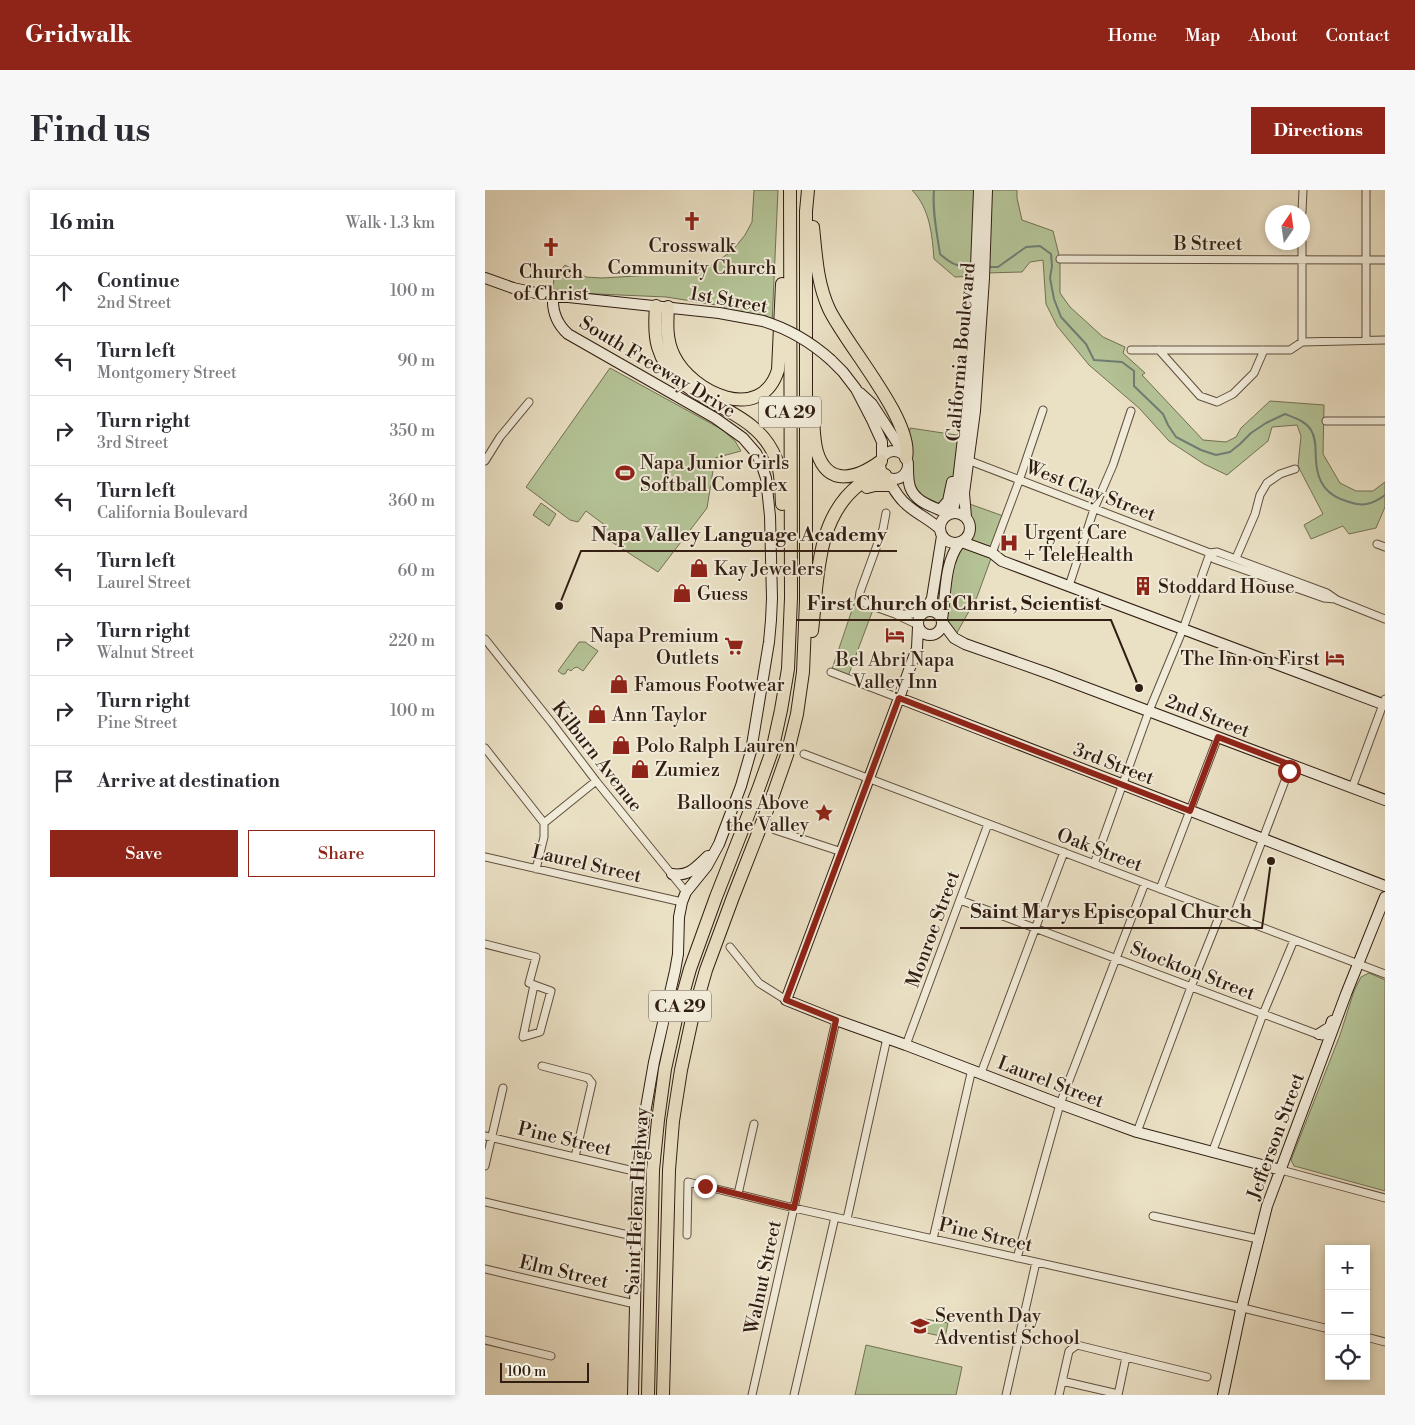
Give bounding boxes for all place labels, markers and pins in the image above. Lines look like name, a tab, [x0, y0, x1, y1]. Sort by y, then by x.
church icon: Crosswalk Community Church	[681, 210, 703, 232]
place label: Crosswalk Community Church	[607, 234, 777, 280]
church icon: Church of Christ	[540, 236, 562, 258]
place label: Church of Christ	[513, 260, 589, 306]
place label: Napa Junior Girls Softball Complex	[640, 451, 789, 497]
sports icon: Napa Junior Girls Softball Complex	[614, 462, 636, 484]
callout: Napa Valley Language Academy	[581, 516, 897, 551]
place label: Urgent Care + TeleHealth	[1024, 521, 1134, 567]
hospital icon: Urgent Care + TeleHealth	[998, 532, 1020, 554]
shop icon: Kay Jewelers	[688, 557, 710, 579]
place label: Kay Jewelers	[714, 557, 823, 581]
building icon: Stoddard House	[1132, 575, 1154, 597]
place label: Stoddard House	[1158, 575, 1295, 599]
shop icon: Guess	[671, 582, 693, 604]
place label: Guess	[697, 582, 748, 606]
callout: First Church of Christ, Scientist	[796, 585, 1111, 620]
place label: Napa Premium Outlets	[590, 624, 719, 670]
hotel icon: Bel Abri Napa Valley Inn	[884, 624, 906, 646]
supermarket icon: Napa Premium Outlets	[723, 635, 745, 657]
place label: The Inn on First	[1181, 647, 1320, 671]
hotel icon: The Inn on First	[1324, 647, 1346, 669]
place label: Bel Abri Napa Valley Inn	[835, 648, 955, 694]
shop icon: Famous Footwear	[608, 673, 630, 695]
place label: Famous Footwear	[634, 673, 785, 697]
shop icon: Ann Taylor	[586, 703, 608, 725]
place label: Ann Taylor	[611, 703, 707, 727]
shop icon: Polo Ralph Lauren	[610, 734, 632, 756]
place label: Polo Ralph Lauren	[636, 734, 796, 758]
shop icon: Zumiez	[629, 758, 651, 780]
place label: Zumiez	[655, 758, 720, 782]
place label: Balloons Above the Valley	[676, 791, 810, 837]
place icon: Balloons Above the Valley	[813, 802, 835, 824]
callout: Saint Marys Episcopal Church	[960, 893, 1262, 928]
place label: Seventh Day Adventist School	[934, 1304, 1080, 1350]
school or university icon: Seventh Day Adventist School	[909, 1315, 931, 1337]

